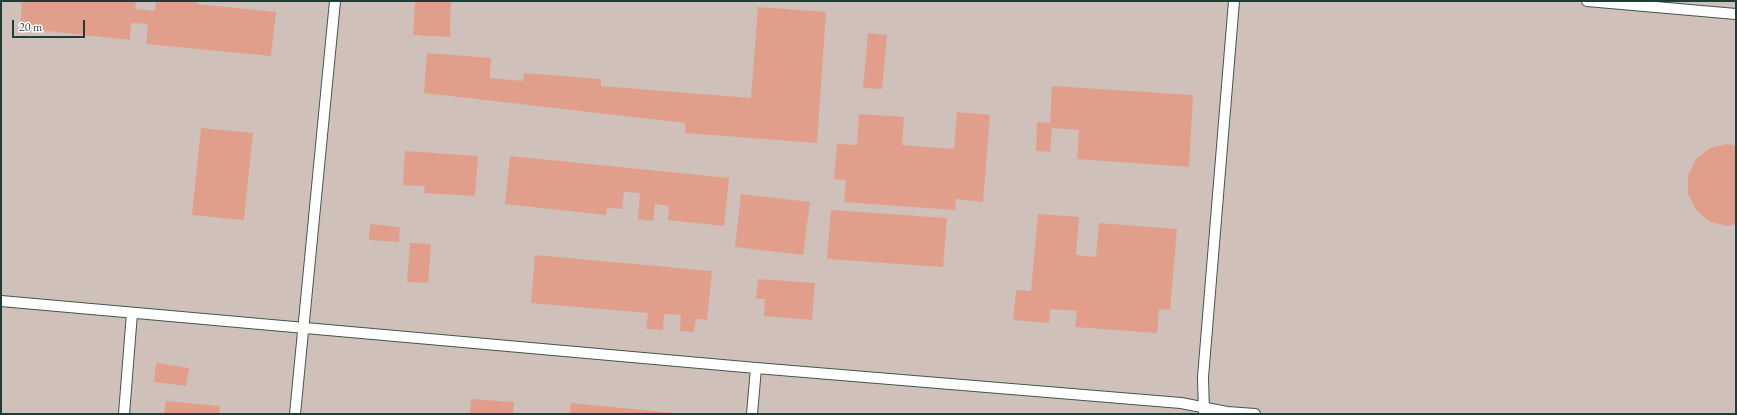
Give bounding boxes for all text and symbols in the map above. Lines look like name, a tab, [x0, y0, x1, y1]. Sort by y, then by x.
scale bar	[14, 12, 87, 38]
text: 20 m	[19, 19, 42, 35]

